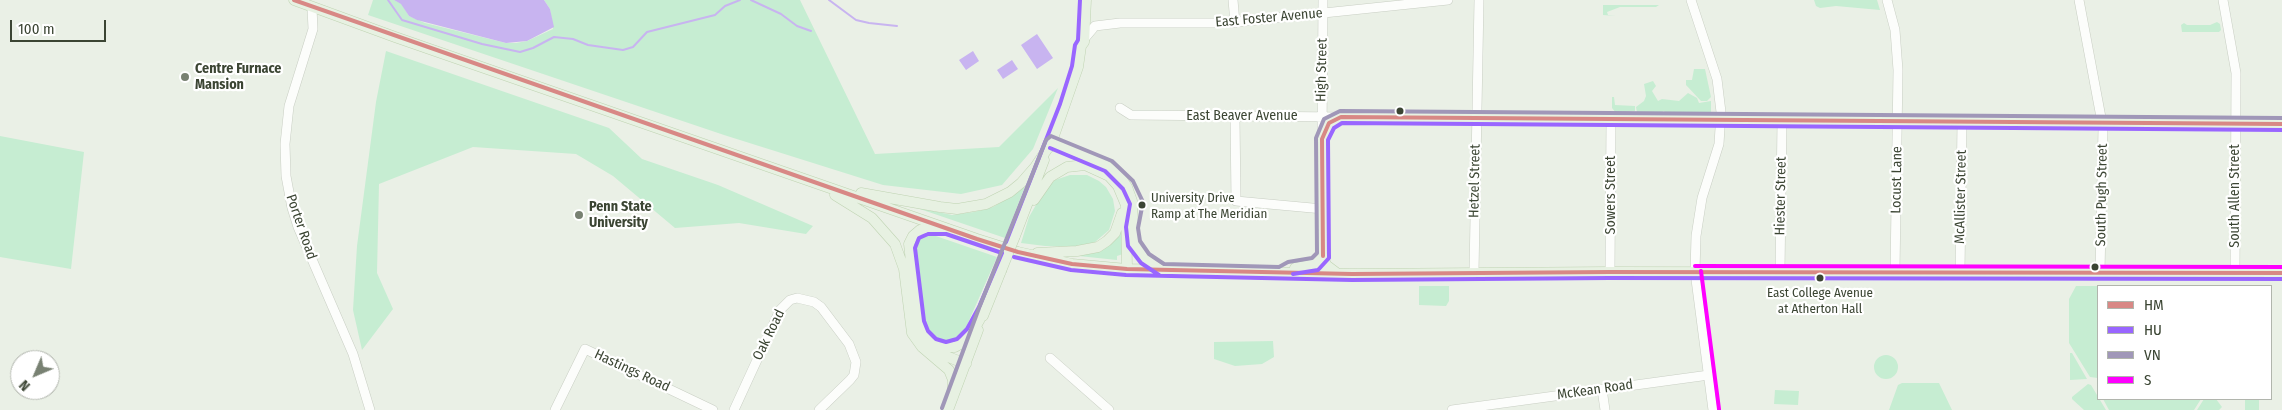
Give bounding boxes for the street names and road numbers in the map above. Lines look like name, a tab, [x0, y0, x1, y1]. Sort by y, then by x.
street label: East Foster Avenue	[1215, 5, 1323, 31]
street label: High Street	[1313, 38, 1331, 102]
street label: East Beaver Avenue	[1186, 108, 1298, 124]
street label: South Pugh Street	[2093, 143, 2111, 247]
street label: Hetzel Street	[1466, 144, 1484, 218]
street label: South Allen Street	[2227, 144, 2243, 248]
street label: Locust Lane	[1888, 146, 1906, 214]
street label: McAllister Street	[1952, 150, 1970, 244]
street label: Sowers Street	[1603, 156, 1619, 234]
street label: Hiester Street	[1772, 156, 1790, 236]
street label: Porter Road	[282, 192, 320, 262]
street label: Oak Road	[750, 307, 788, 363]
street label: Hastings Road	[592, 346, 672, 396]
street label: McKean Road	[1556, 376, 1634, 404]

